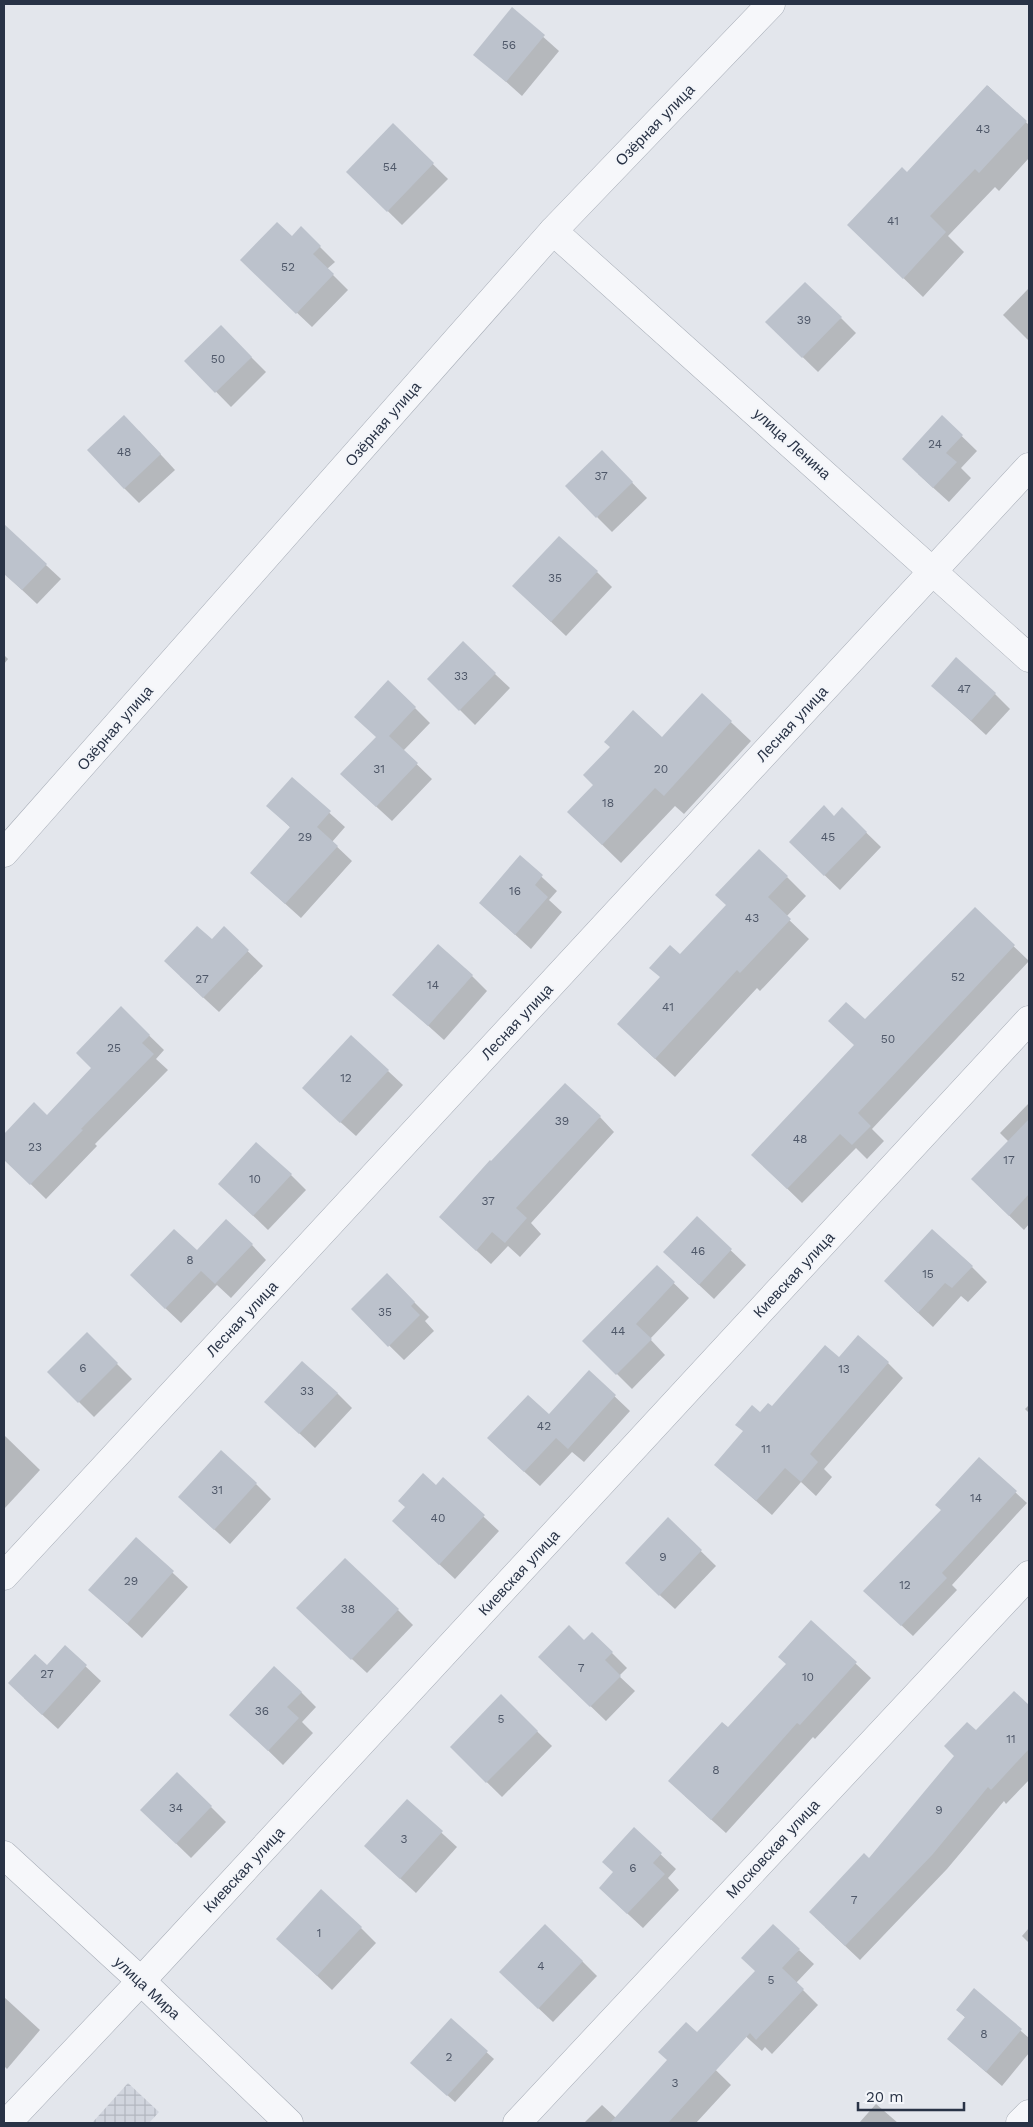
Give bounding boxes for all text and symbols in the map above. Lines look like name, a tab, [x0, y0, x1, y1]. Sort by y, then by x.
house number: 56	[502, 38, 516, 52]
street label: Озёрная улица	[612, 80, 699, 170]
house number: 43	[976, 122, 990, 136]
house number: 54	[383, 160, 397, 174]
house number: 41	[887, 214, 899, 228]
house number: 52	[281, 260, 295, 274]
house number: 39	[797, 313, 811, 327]
house number: 50	[211, 352, 225, 366]
street label: Озёрная улица	[341, 377, 425, 470]
street label: улица Ленина	[750, 405, 835, 484]
house number: 24	[928, 437, 942, 451]
house number: 48	[117, 445, 131, 459]
house number: 37	[594, 469, 608, 483]
house number: 35	[548, 571, 562, 585]
house number: 33	[454, 669, 468, 683]
street label: Озёрная улица	[73, 681, 157, 774]
street label: Лесная улица	[752, 682, 832, 766]
house number: 47	[957, 682, 971, 696]
house number: 31	[373, 762, 385, 776]
house number: 20	[654, 762, 668, 776]
house number: 18	[602, 796, 614, 810]
house number: 29	[298, 830, 312, 844]
house number: 45	[821, 830, 835, 844]
house number: 16	[509, 884, 521, 898]
house number: 43	[745, 911, 759, 925]
house number: 52	[951, 970, 965, 984]
house number: 27	[195, 972, 209, 986]
house number: 14	[427, 978, 439, 992]
street label: Лесная улица	[477, 980, 557, 1064]
house number: 41	[662, 1000, 674, 1014]
house number: 50	[881, 1032, 895, 1046]
house number: 25	[107, 1041, 121, 1055]
house number: 12	[340, 1071, 352, 1085]
house number: 39	[555, 1114, 569, 1128]
house number: 48	[793, 1132, 807, 1146]
house number: 23	[28, 1140, 42, 1154]
house number: 17	[1003, 1153, 1015, 1167]
house number: 10	[249, 1172, 261, 1186]
house number: 37	[481, 1194, 495, 1208]
street label: Киевская улица	[750, 1228, 839, 1322]
house number: 46	[691, 1244, 705, 1258]
house number: 8	[186, 1253, 194, 1267]
house number: 15	[922, 1267, 934, 1281]
street label: Лесная улица	[202, 1277, 282, 1361]
house number: 35	[378, 1305, 392, 1319]
house number: 44	[611, 1324, 625, 1338]
house number: 6	[79, 1361, 87, 1375]
house number: 13	[838, 1362, 850, 1376]
house number: 33	[300, 1384, 314, 1398]
house number: 42	[537, 1419, 551, 1433]
house number: 11	[761, 1442, 771, 1456]
house number: 31	[211, 1483, 223, 1497]
house number: 14	[970, 1491, 982, 1505]
house number: 40	[431, 1511, 445, 1525]
street label: Киевская улица	[475, 1526, 564, 1620]
house number: 9	[659, 1550, 667, 1564]
house number: 29	[124, 1574, 138, 1588]
house number: 12	[899, 1578, 911, 1592]
house number: 38	[341, 1602, 355, 1616]
house number: 7	[578, 1661, 585, 1675]
house number: 27	[40, 1667, 54, 1681]
house number: 10	[802, 1670, 814, 1684]
house number: 36	[255, 1704, 269, 1718]
house number: 5	[498, 1712, 505, 1726]
house number: 11	[1006, 1732, 1016, 1746]
house number: 8	[712, 1763, 720, 1777]
street label: Московская улица	[723, 1795, 824, 1902]
house number: 34	[169, 1801, 183, 1815]
house number: 9	[935, 1803, 943, 1817]
street label: Киевская улица	[200, 1823, 289, 1917]
house number: 3	[401, 1832, 408, 1846]
house number: 6	[629, 1861, 637, 1875]
house number: 7	[851, 1893, 858, 1907]
house number: 1	[317, 1926, 321, 1940]
street label: улица Мира	[110, 1953, 184, 2024]
house number: 4	[537, 1959, 545, 1973]
house number: 5	[768, 1973, 775, 1987]
house number: 8	[980, 2027, 988, 2041]
house number: 2	[446, 2050, 453, 2064]
house number: 3	[672, 2076, 679, 2090]
scale bar	[858, 2080, 964, 2112]
text: 20 m	[866, 2088, 904, 2106]

